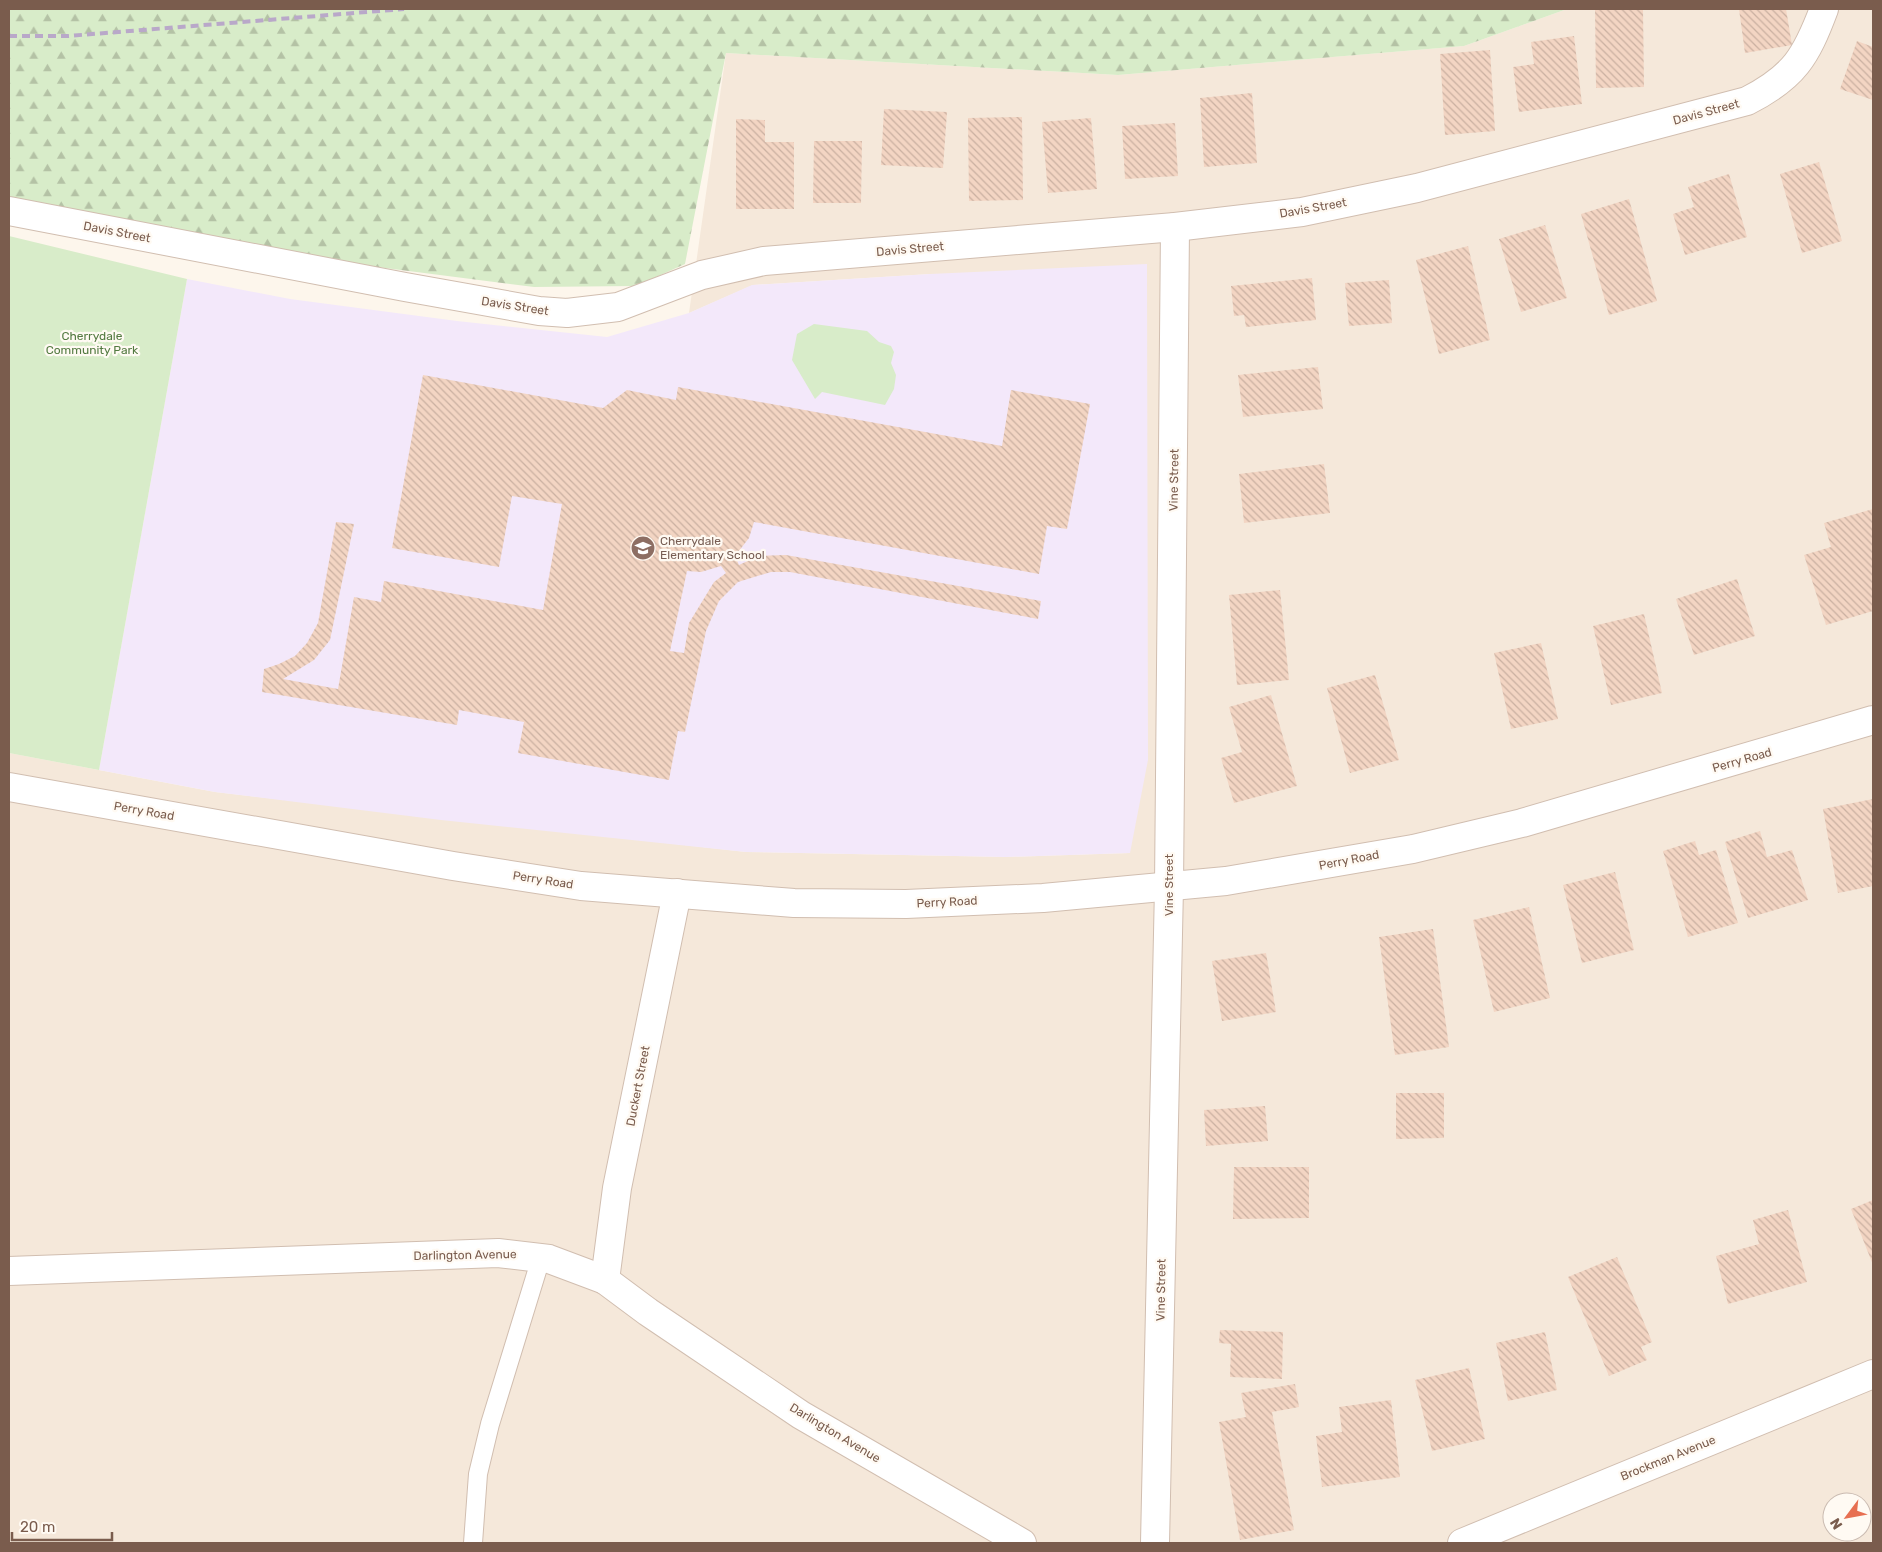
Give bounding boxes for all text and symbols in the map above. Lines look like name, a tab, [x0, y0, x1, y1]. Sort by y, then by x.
street label: Davis Street	[1671, 96, 1741, 128]
street label: Davis Street	[1278, 195, 1348, 221]
street label: Davis Street	[82, 219, 152, 245]
street label: Davis Street	[875, 239, 945, 259]
street label: Davis Street	[480, 294, 550, 318]
park label: Cherrydale Community Park	[46, 329, 139, 357]
street label: Vine Street	[1166, 448, 1182, 511]
place label: Cherrydale Elementary School	[660, 534, 765, 562]
school or university icon: Cherrydale Elementary School	[630, 535, 656, 561]
street label: Perry Road	[1711, 745, 1773, 775]
street label: Perry Road	[113, 799, 175, 823]
street label: Perry Road	[1318, 847, 1380, 873]
street label: Vine Street	[1162, 854, 1176, 916]
street label: Perry Road	[512, 868, 574, 892]
street label: Perry Road	[916, 893, 978, 911]
street label: Duckert Street	[623, 1044, 653, 1127]
street label: Darlington Avenue	[413, 1247, 517, 1263]
street label: Vine Street	[1153, 1258, 1169, 1321]
street label: Darlington Avenue	[787, 1400, 883, 1466]
street label: Brockman Avenue	[1618, 1432, 1718, 1483]
north arrow	[1822, 1492, 1872, 1542]
scale bar	[12, 1510, 112, 1542]
text: N	[1827, 1515, 1846, 1532]
text: 20 m	[20, 1518, 55, 1536]

